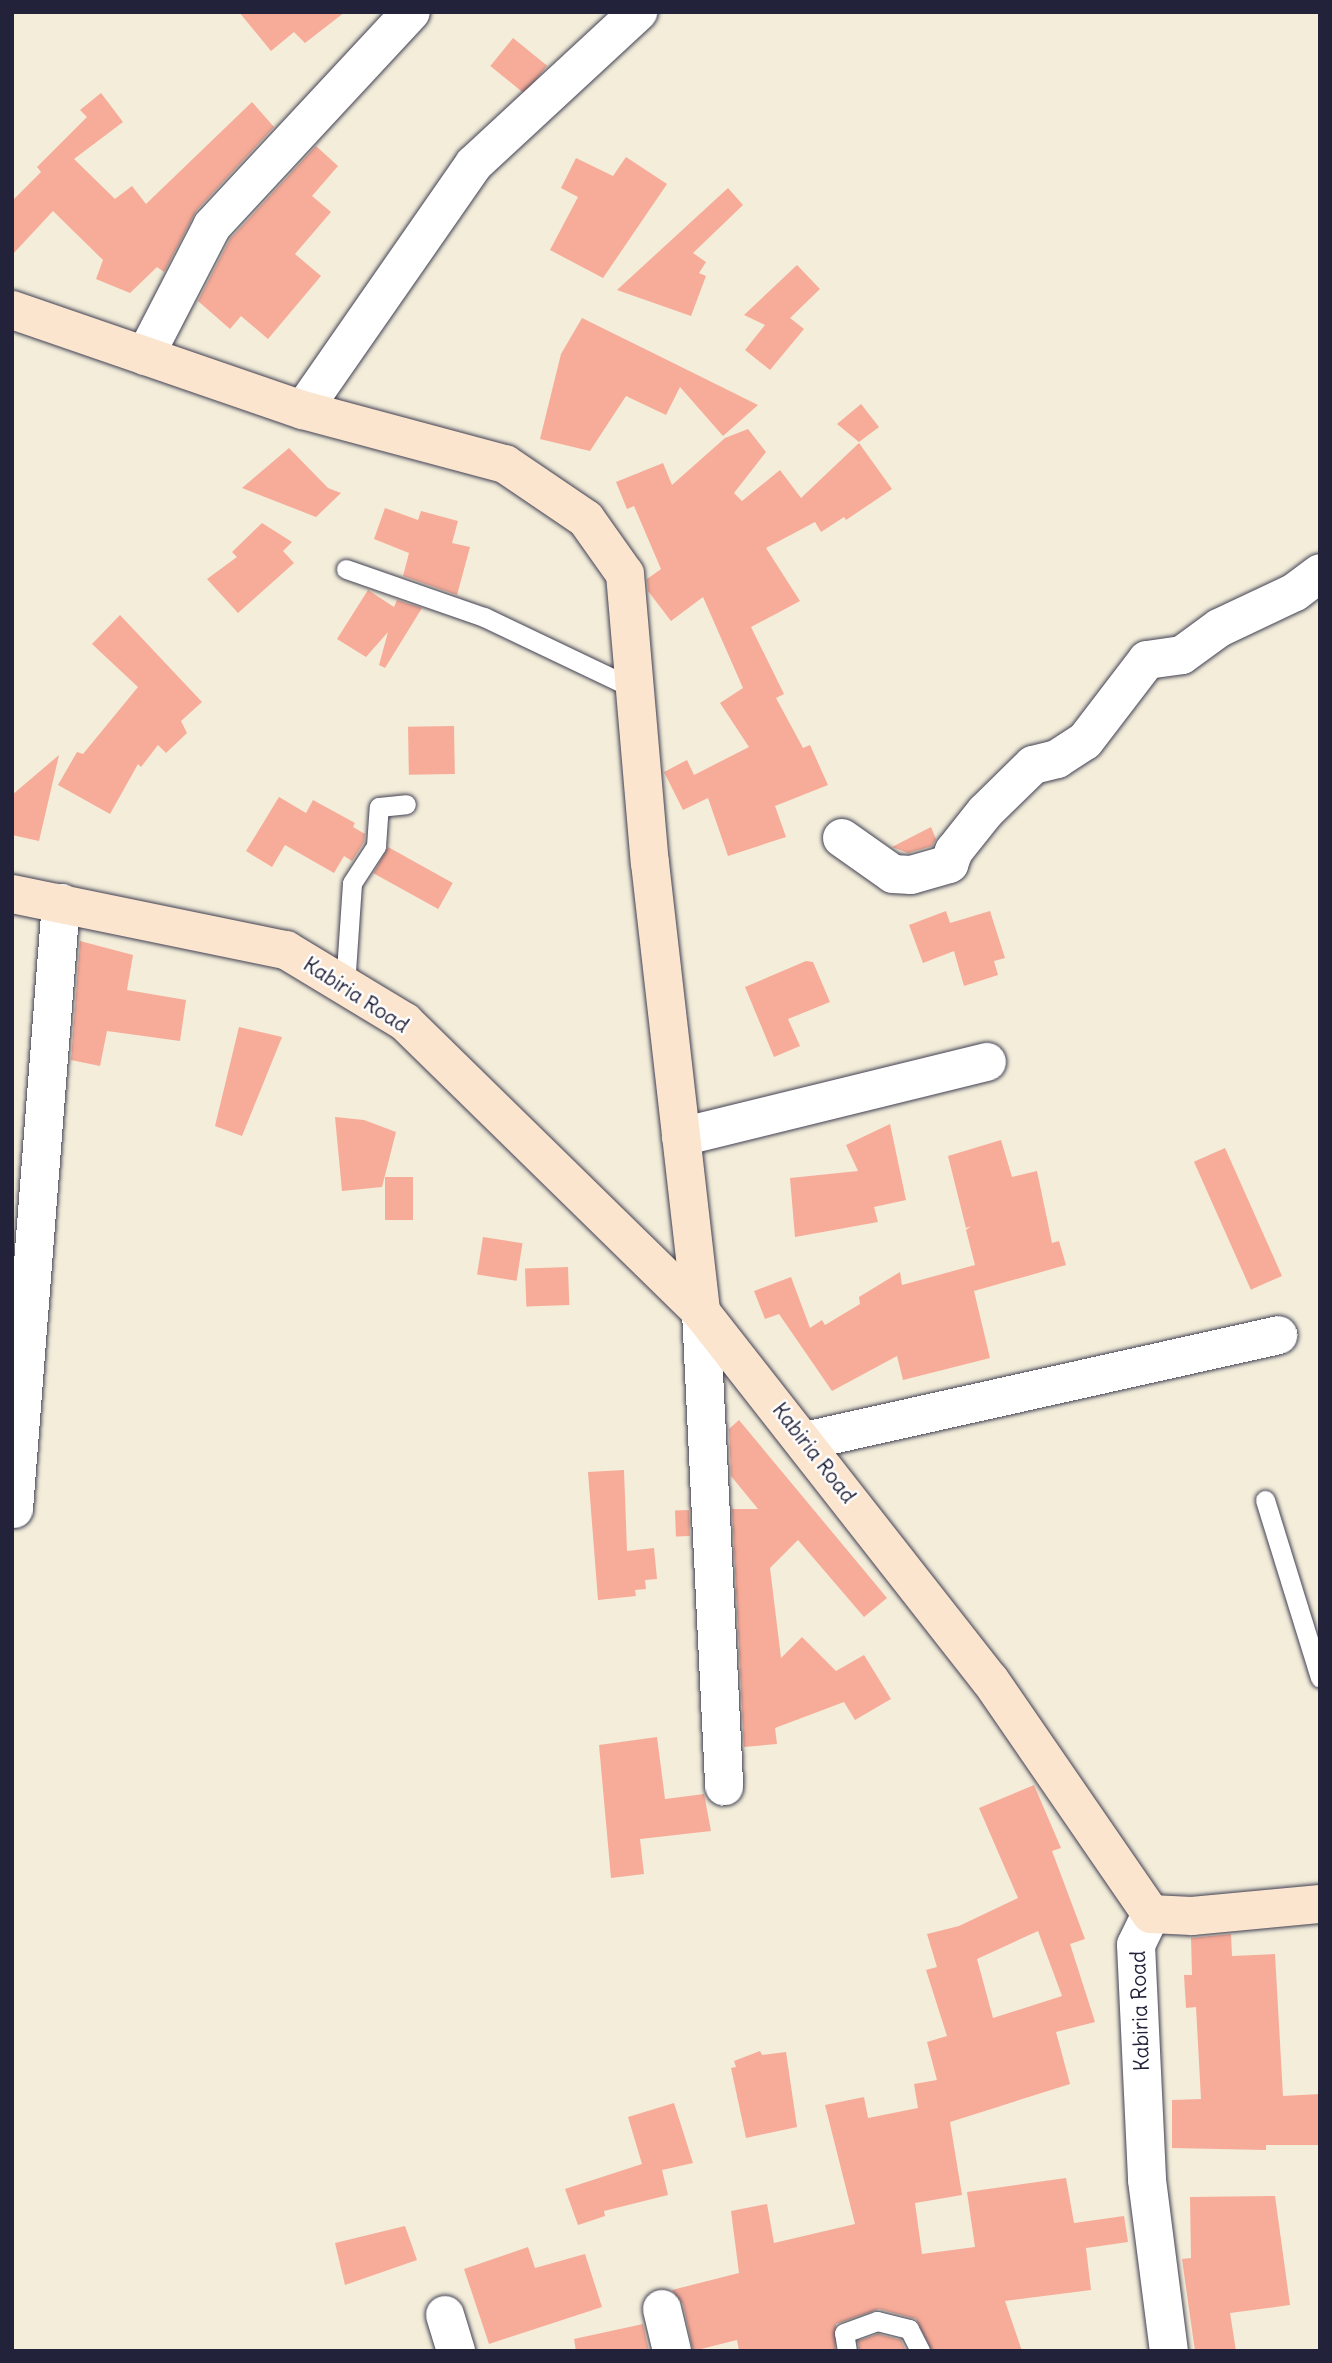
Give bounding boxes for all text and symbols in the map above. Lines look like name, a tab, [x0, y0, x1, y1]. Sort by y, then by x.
street label: Kabiria Road	[299, 952, 413, 1038]
street label: Kabiria Road	[767, 1398, 861, 1508]
street label: Kabiria Road	[1125, 1950, 1155, 2072]

